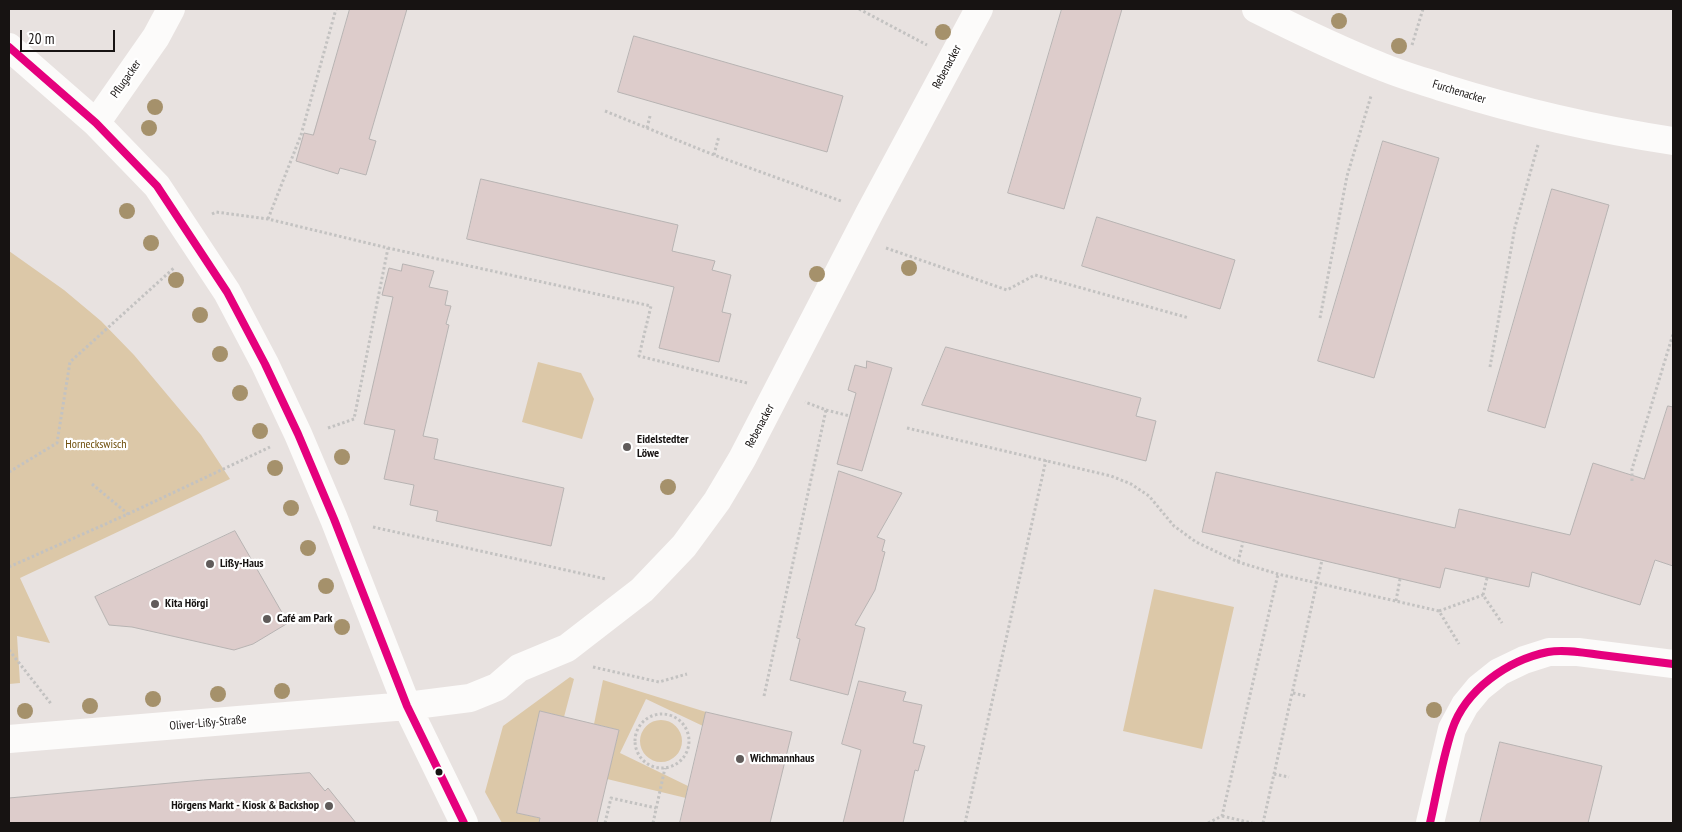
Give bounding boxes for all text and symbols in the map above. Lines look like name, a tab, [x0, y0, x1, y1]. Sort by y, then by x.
scale bar	[22, 20, 118, 52]
text: 20 m	[28, 29, 54, 48]
street label: Rebenacker	[929, 43, 965, 91]
street label: Pflugacker	[108, 57, 144, 101]
street label: Furchenacker	[1431, 77, 1487, 107]
street label: Rebenacker	[742, 402, 778, 450]
place label: Eidelstedter Löwe	[637, 433, 689, 461]
park label: Horneckswisch	[65, 438, 127, 452]
marker: Eidelstedter Löwe	[621, 441, 633, 453]
place label: Lißy-Haus	[220, 557, 263, 571]
marker: Lißy-Haus	[204, 558, 216, 570]
place label: Kita Hörgi	[165, 597, 208, 611]
marker: Kita Hörgi	[149, 598, 161, 610]
place label: Café am Park	[277, 612, 332, 626]
marker: Café am Park	[261, 613, 273, 625]
street label: Oliver-Lißy-Straße	[169, 712, 247, 734]
place label: Wichmannhaus	[750, 752, 814, 766]
marker: Wichmannhaus	[734, 753, 746, 765]
unlabelled marker	[434, 767, 444, 777]
place label: Hörgens Markt - Kiosk & Backshop	[171, 799, 319, 813]
marker: Hörgens Markt - Kiosk & Backshop	[323, 800, 335, 812]

